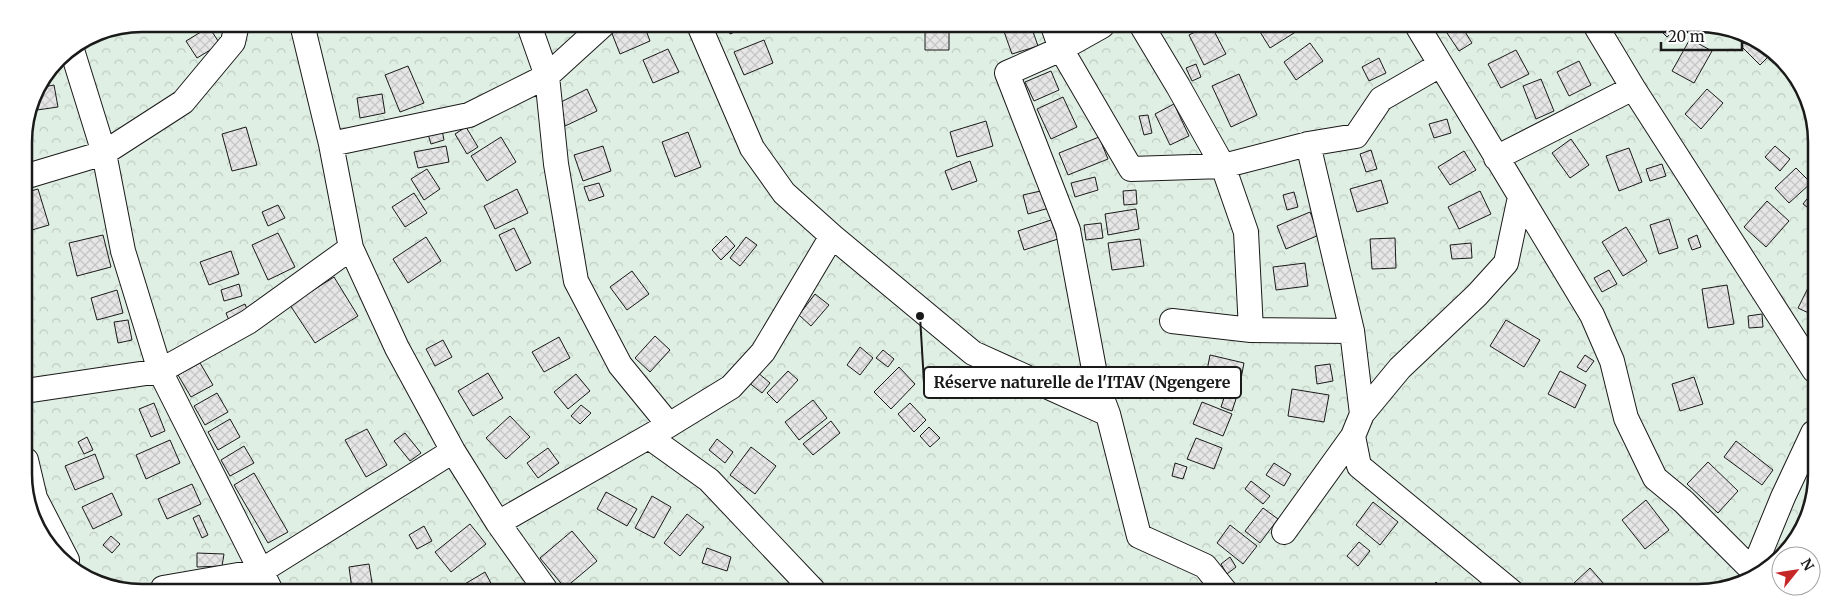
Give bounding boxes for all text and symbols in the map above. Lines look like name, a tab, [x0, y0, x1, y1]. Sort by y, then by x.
scale bar	[1661, 20, 1742, 52]
text: 20 m	[1668, 27, 1705, 46]
callout: Réserve naturelle de l'ITAV (Ngengere	[924, 367, 1241, 398]
text: Réserve naturelle de l'ITAV (Ngengere	[934, 372, 1231, 392]
north arrow	[1771, 546, 1821, 596]
text: N	[1797, 555, 1818, 574]

